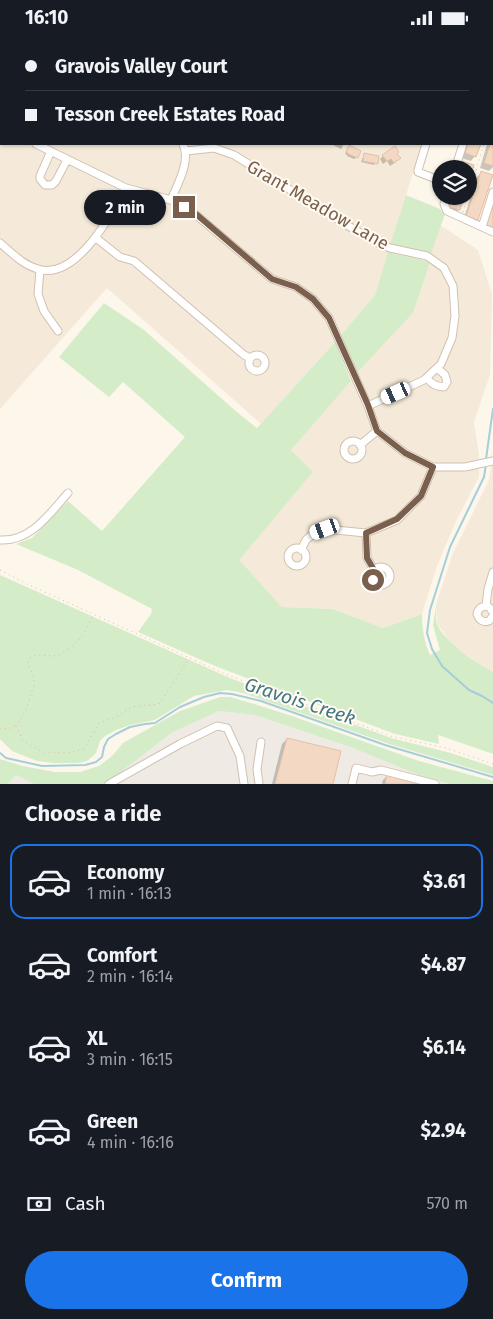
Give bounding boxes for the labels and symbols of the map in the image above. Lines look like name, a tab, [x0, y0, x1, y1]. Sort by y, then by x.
street label: Grant Meadow Lane	[243, 155, 393, 255]
callout: 2 min	[84, 189, 166, 225]
route end	[173, 196, 195, 218]
car	[379, 380, 412, 406]
car	[308, 517, 341, 541]
route start	[362, 569, 384, 591]
water label: Gravois Creek	[242, 672, 358, 730]

